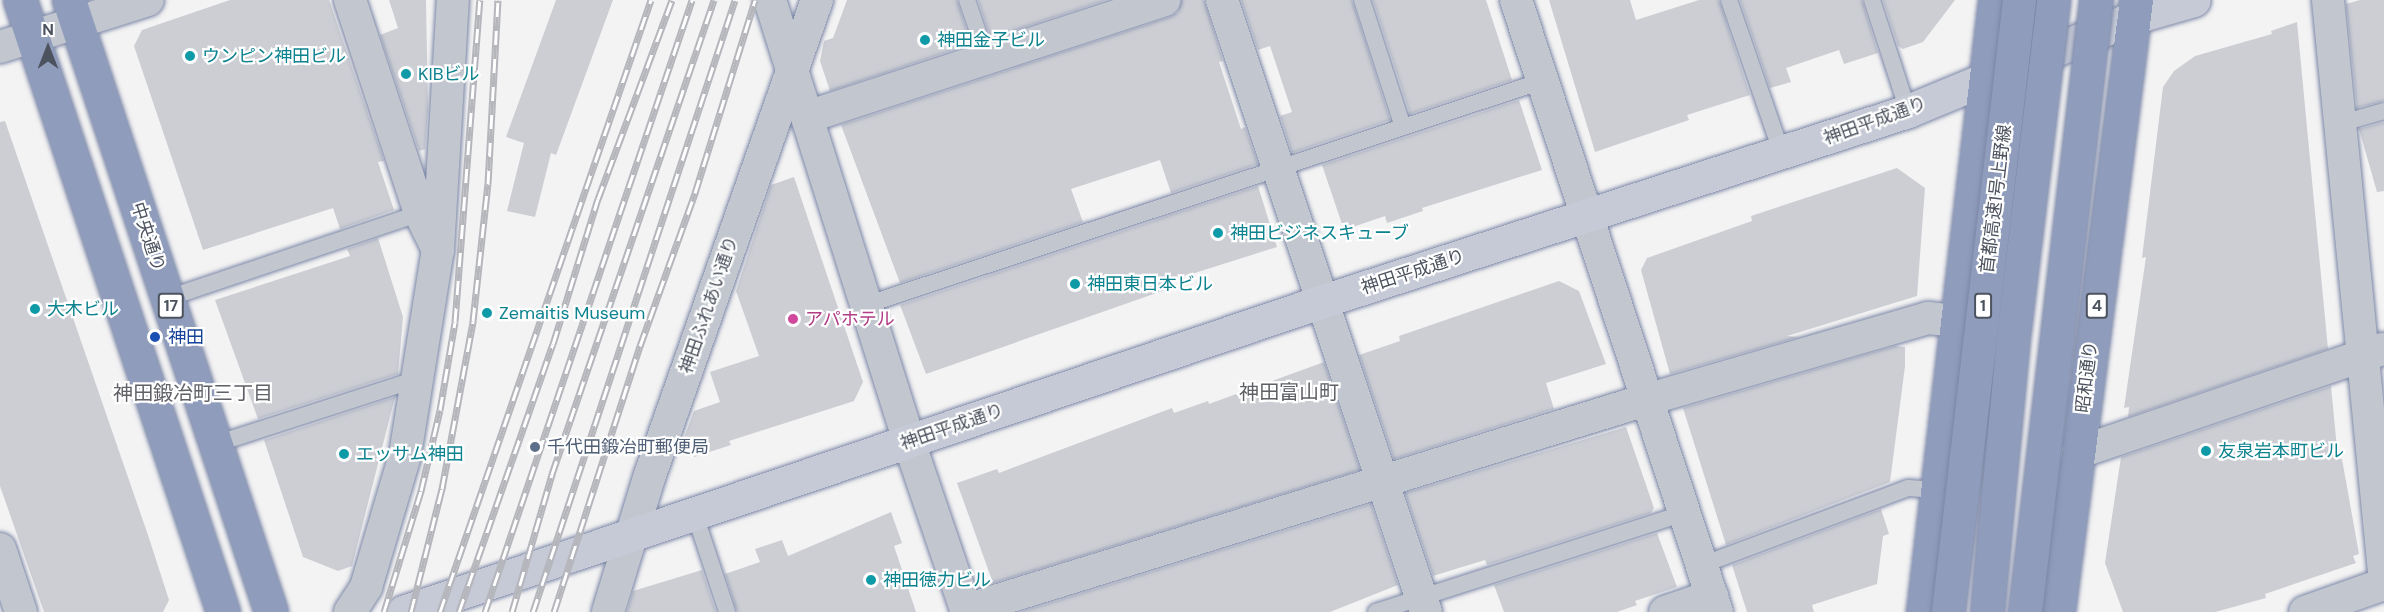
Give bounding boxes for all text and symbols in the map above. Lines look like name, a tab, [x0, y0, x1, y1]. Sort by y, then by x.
north arrow	[18, 18, 78, 78]
text: N	[42, 19, 54, 40]
place label: 神田金子ビル	[937, 29, 1045, 51]
marker: 神田金子ビル	[918, 33, 932, 47]
place label: ウンピン神田ビル	[202, 45, 346, 67]
marker: ウンピン神田ビル	[183, 49, 197, 63]
place label: KIBビル	[418, 63, 480, 85]
marker: KIBビル	[399, 67, 413, 81]
street label: 神田平成通り	[1821, 92, 1929, 150]
street label: 首都高速1号上野線	[1976, 123, 2016, 275]
street label: 中央通り	[127, 199, 169, 275]
place label: 神田ビジネスキューブ	[1230, 222, 1410, 244]
marker: 神田ビジネスキューブ	[1211, 226, 1225, 240]
street label: 神田ふれあい通り	[675, 233, 743, 377]
street label: 神田平成通り	[1358, 245, 1468, 299]
place label: 神田東日本ビル	[1087, 273, 1213, 295]
marker: 神田東日本ビル	[1068, 277, 1082, 291]
road number: 17	[158, 293, 184, 319]
road number: 1	[1974, 293, 1992, 319]
road number: 4	[2085, 293, 2109, 319]
place label: 大木ビル	[47, 298, 119, 320]
marker: 大木ビル	[28, 302, 42, 316]
place label: Zemaitis Museum	[499, 302, 645, 324]
marker: Zemaitis Museum	[480, 306, 494, 320]
place label: アパホテル	[805, 308, 895, 330]
marker: アパホテル	[786, 312, 800, 326]
place label: 神田	[168, 326, 204, 348]
marker: 神田	[146, 328, 164, 346]
street label: 昭和通り	[2072, 340, 2102, 414]
district label: 神田富山町	[1239, 380, 1339, 404]
district label: 神田鍛冶町三丁目	[113, 381, 273, 405]
street label: 神田平成通り	[897, 399, 1007, 455]
place label: 千代田鍛冶町郵便局	[547, 436, 709, 458]
marker: 千代田鍛冶町郵便局	[528, 440, 542, 454]
place label: 友泉岩本町ビル	[2218, 440, 2344, 462]
place label: エッサム神田	[356, 443, 464, 465]
marker: 友泉岩本町ビル	[2199, 444, 2213, 458]
marker: エッサム神田	[337, 447, 351, 461]
place label: 神田徳力ビル	[883, 569, 991, 591]
marker: 神田徳力ビル	[864, 573, 878, 587]

